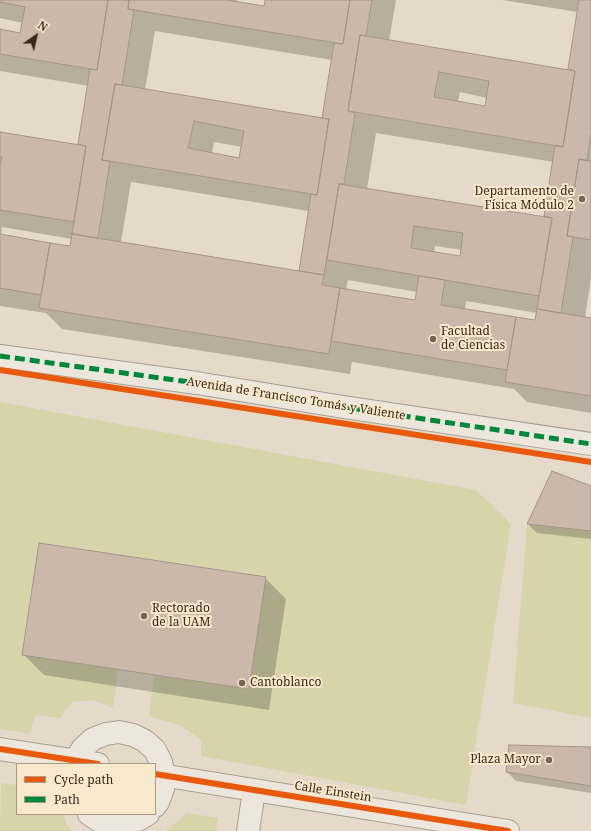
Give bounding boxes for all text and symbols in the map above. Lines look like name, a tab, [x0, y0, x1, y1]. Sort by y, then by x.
north arrow	[16, 16, 56, 56]
text: N	[35, 17, 51, 34]
place label: Departamento de Física Módulo 2	[475, 185, 574, 213]
marker: Departamento de Física Módulo 2	[577, 194, 587, 204]
place label: Facultad de Ciencias	[441, 325, 505, 353]
marker: Facultad de Ciencias	[428, 334, 438, 344]
street label: Avenida de Francisco Tomás y Valiente	[185, 375, 407, 423]
place label: Rectorado de la UAM	[152, 602, 211, 630]
marker: Rectorado de la UAM	[139, 611, 149, 621]
place label: Cantoblanco	[250, 676, 321, 690]
marker: Cantoblanco	[237, 678, 247, 688]
place label: Plaza Mayor	[470, 753, 541, 767]
marker: Plaza Mayor	[544, 755, 554, 765]
legend	[16, 763, 156, 815]
text: Cycle path	[54, 771, 113, 788]
street label: Calle Einstein	[293, 779, 373, 805]
text: Path	[54, 791, 80, 808]

